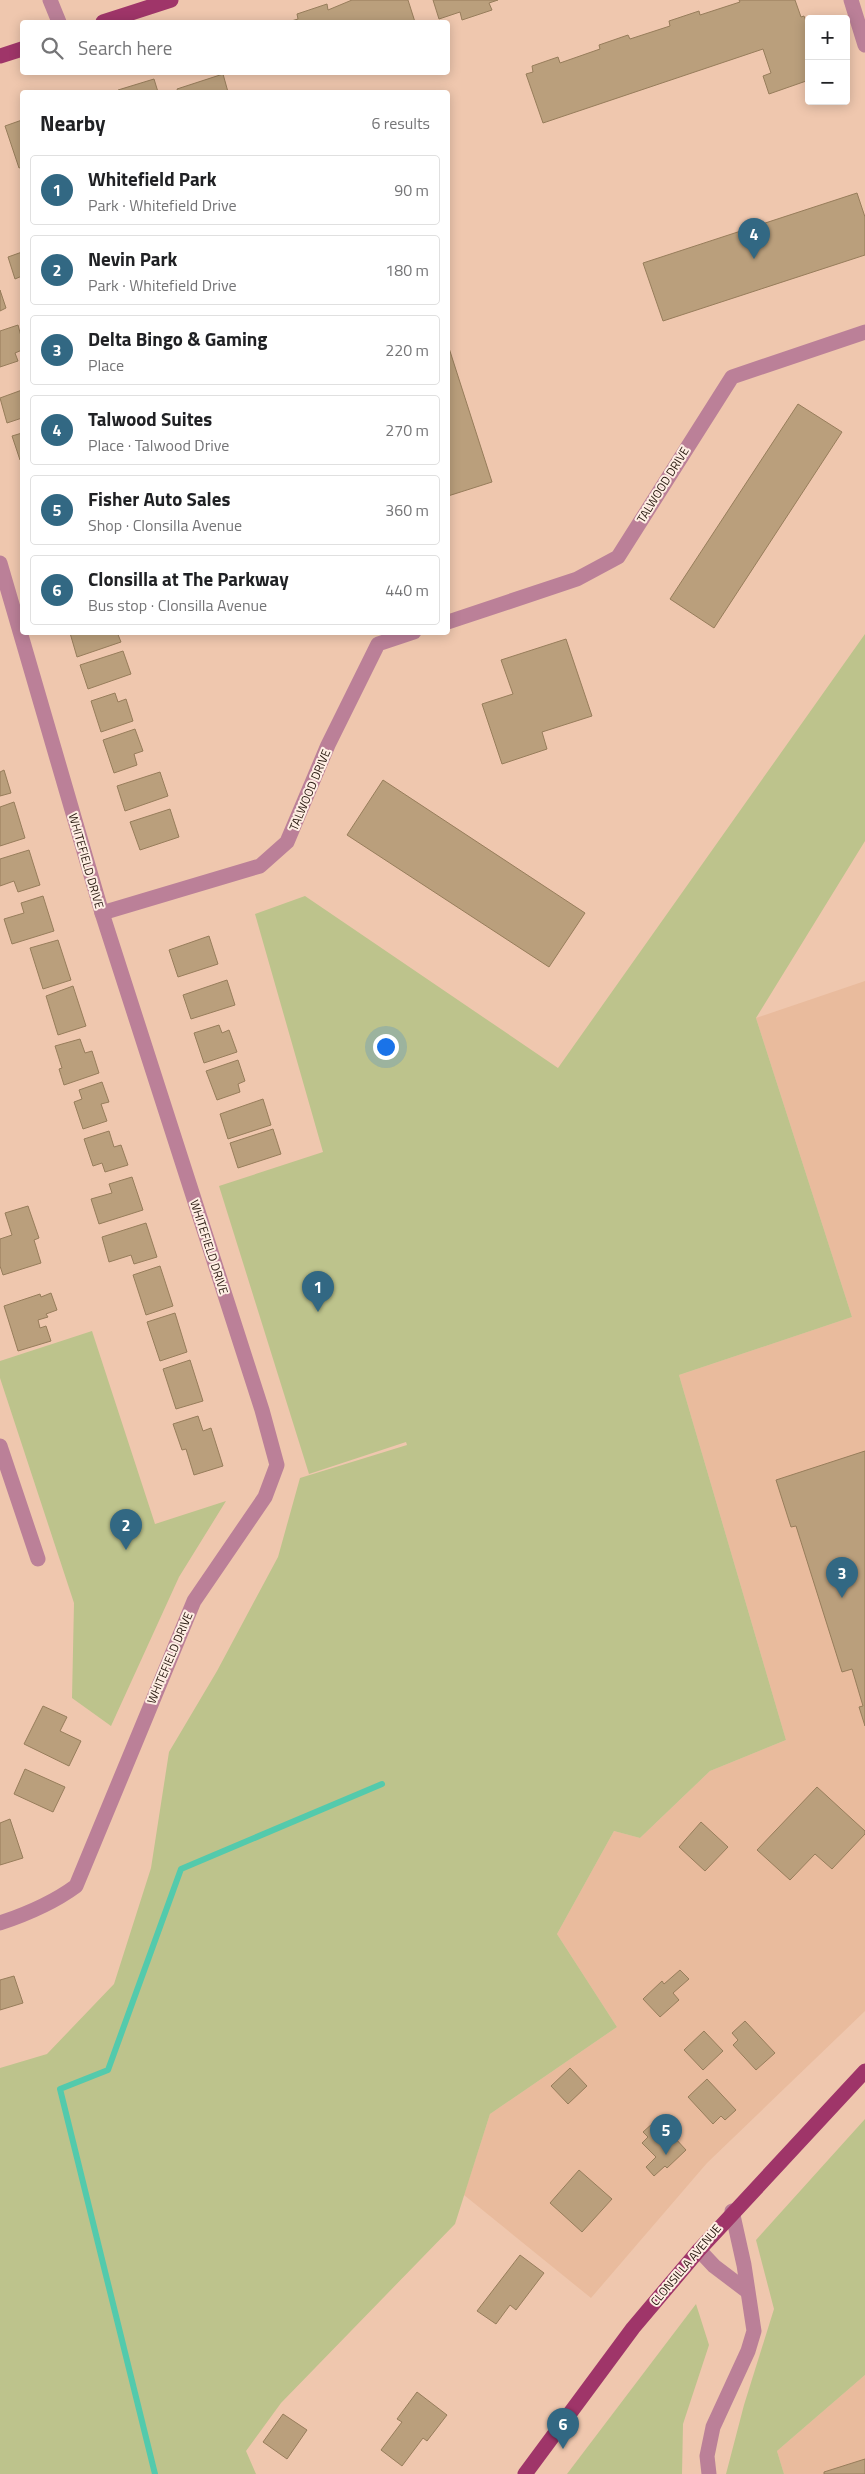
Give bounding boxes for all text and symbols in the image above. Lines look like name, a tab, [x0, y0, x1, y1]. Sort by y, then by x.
map controls	[805, 15, 850, 105]
button: +	[805, 15, 850, 60]
search box	[20, 20, 450, 75]
text: Search here	[78, 33, 172, 62]
icon: search	[38, 34, 66, 62]
button: −	[805, 60, 850, 105]
text: Nearby	[40, 107, 105, 139]
text: 6 results	[371, 111, 430, 135]
text: Whitefield Park	[88, 164, 216, 193]
text: 1	[53, 178, 61, 202]
text: 90 m	[394, 178, 429, 202]
text: Park · Whitefield Drive	[88, 193, 237, 217]
pin: 4	[738, 218, 770, 259]
text: Nevin Park	[88, 244, 177, 273]
text: 2	[53, 258, 61, 282]
text: 180 m	[385, 258, 429, 282]
text: Park · Whitefield Drive	[88, 273, 237, 297]
text: Delta Bingo & Gaming	[88, 324, 267, 353]
text: 3	[53, 338, 61, 362]
text: 220 m	[385, 338, 429, 362]
text: Place	[88, 353, 124, 377]
text: Talwood Suites	[88, 404, 212, 433]
text: 4	[53, 418, 61, 442]
text: 270 m	[385, 418, 429, 442]
text: Place · Talwood Drive	[88, 433, 229, 457]
street label: TALWOOD DRIVE	[632, 443, 694, 527]
text: Fisher Auto Sales	[88, 484, 230, 513]
text: 5	[53, 498, 61, 522]
text: 360 m	[385, 498, 429, 522]
text: Shop · Clonsilla Avenue	[88, 513, 242, 537]
text: Clonsilla at The Parkway	[88, 564, 289, 593]
text: 6	[53, 578, 61, 602]
text: 440 m	[385, 578, 429, 602]
text: Bus stop · Clonsilla Avenue	[88, 593, 267, 617]
street label: TALWOOD DRIVE	[284, 746, 335, 833]
street label: WHITEFIELD DRIVE	[64, 811, 109, 911]
your location	[373, 1034, 399, 1060]
street label: WHITEFIELD DRIVE	[185, 1197, 234, 1297]
pin: 1	[302, 1271, 334, 1312]
pin: 2	[110, 1509, 142, 1550]
pin: 3	[826, 1557, 858, 1598]
street label: WHITEFIELD DRIVE	[142, 1608, 198, 1707]
pin: 5	[650, 2114, 682, 2155]
street label: CLONSILLA AVENUE	[646, 2219, 726, 2310]
pin: 6	[547, 2408, 579, 2449]

